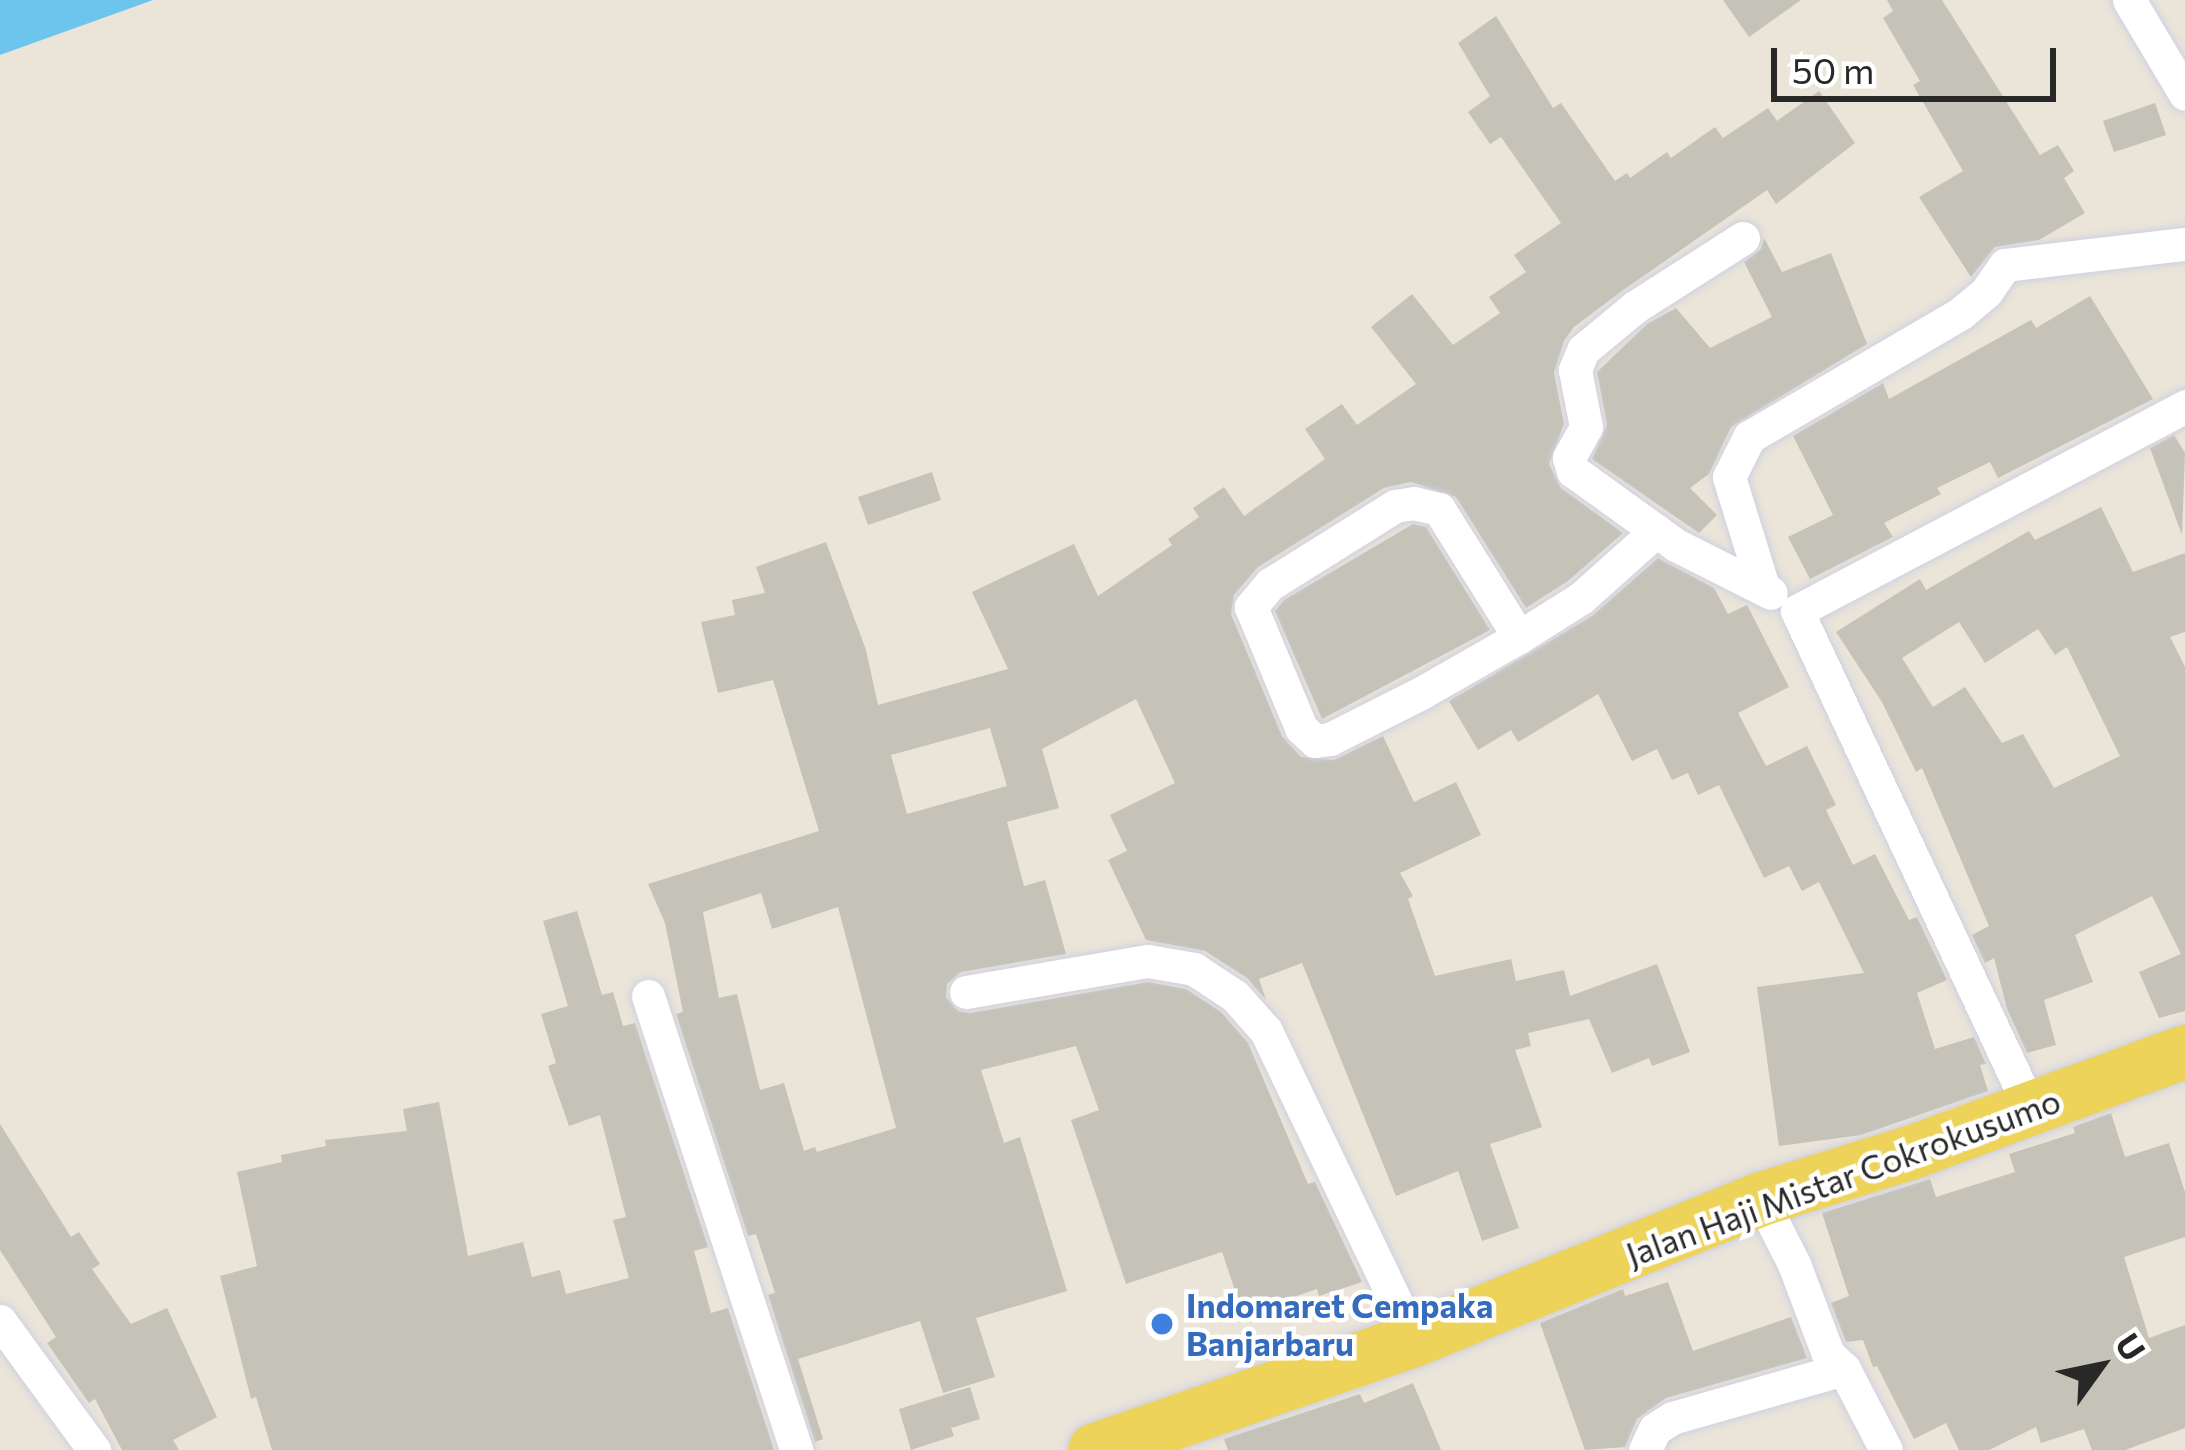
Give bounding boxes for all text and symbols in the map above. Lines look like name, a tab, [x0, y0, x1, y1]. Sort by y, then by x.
scale bar	[1777, 24, 2062, 98]
text: 50 m	[1792, 47, 1874, 91]
street label: Jalan Haji Mistar Cokrokusumo	[1621, 1080, 2065, 1274]
place label: Indomaret Cempaka Banjarbaru	[1186, 1285, 1493, 1363]
north arrow	[2041, 1306, 2161, 1426]
marker: Indomaret Cempaka Banjarbaru	[1149, 1311, 1175, 1337]
text: U	[2108, 1325, 2155, 1367]

